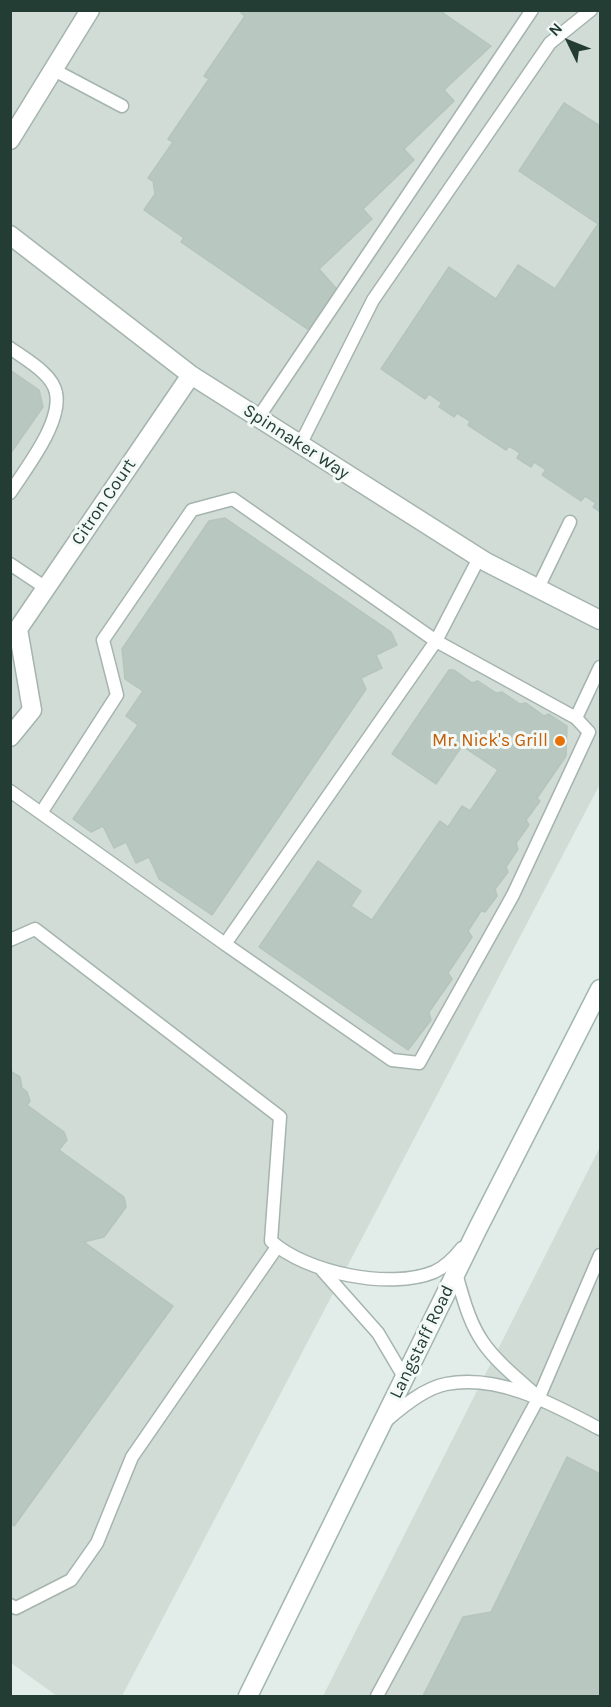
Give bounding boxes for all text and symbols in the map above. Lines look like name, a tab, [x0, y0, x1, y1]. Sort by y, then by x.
north arrow	[539, 12, 599, 72]
text: N	[545, 19, 566, 40]
street label: Spinnaker Way	[239, 400, 353, 484]
street label: Citron Court	[67, 455, 141, 549]
place label: Mr. Nick's Grill	[432, 730, 548, 752]
marker: Mr. Nick's Grill	[553, 734, 567, 748]
street label: Langstaff Road	[385, 1282, 459, 1402]

